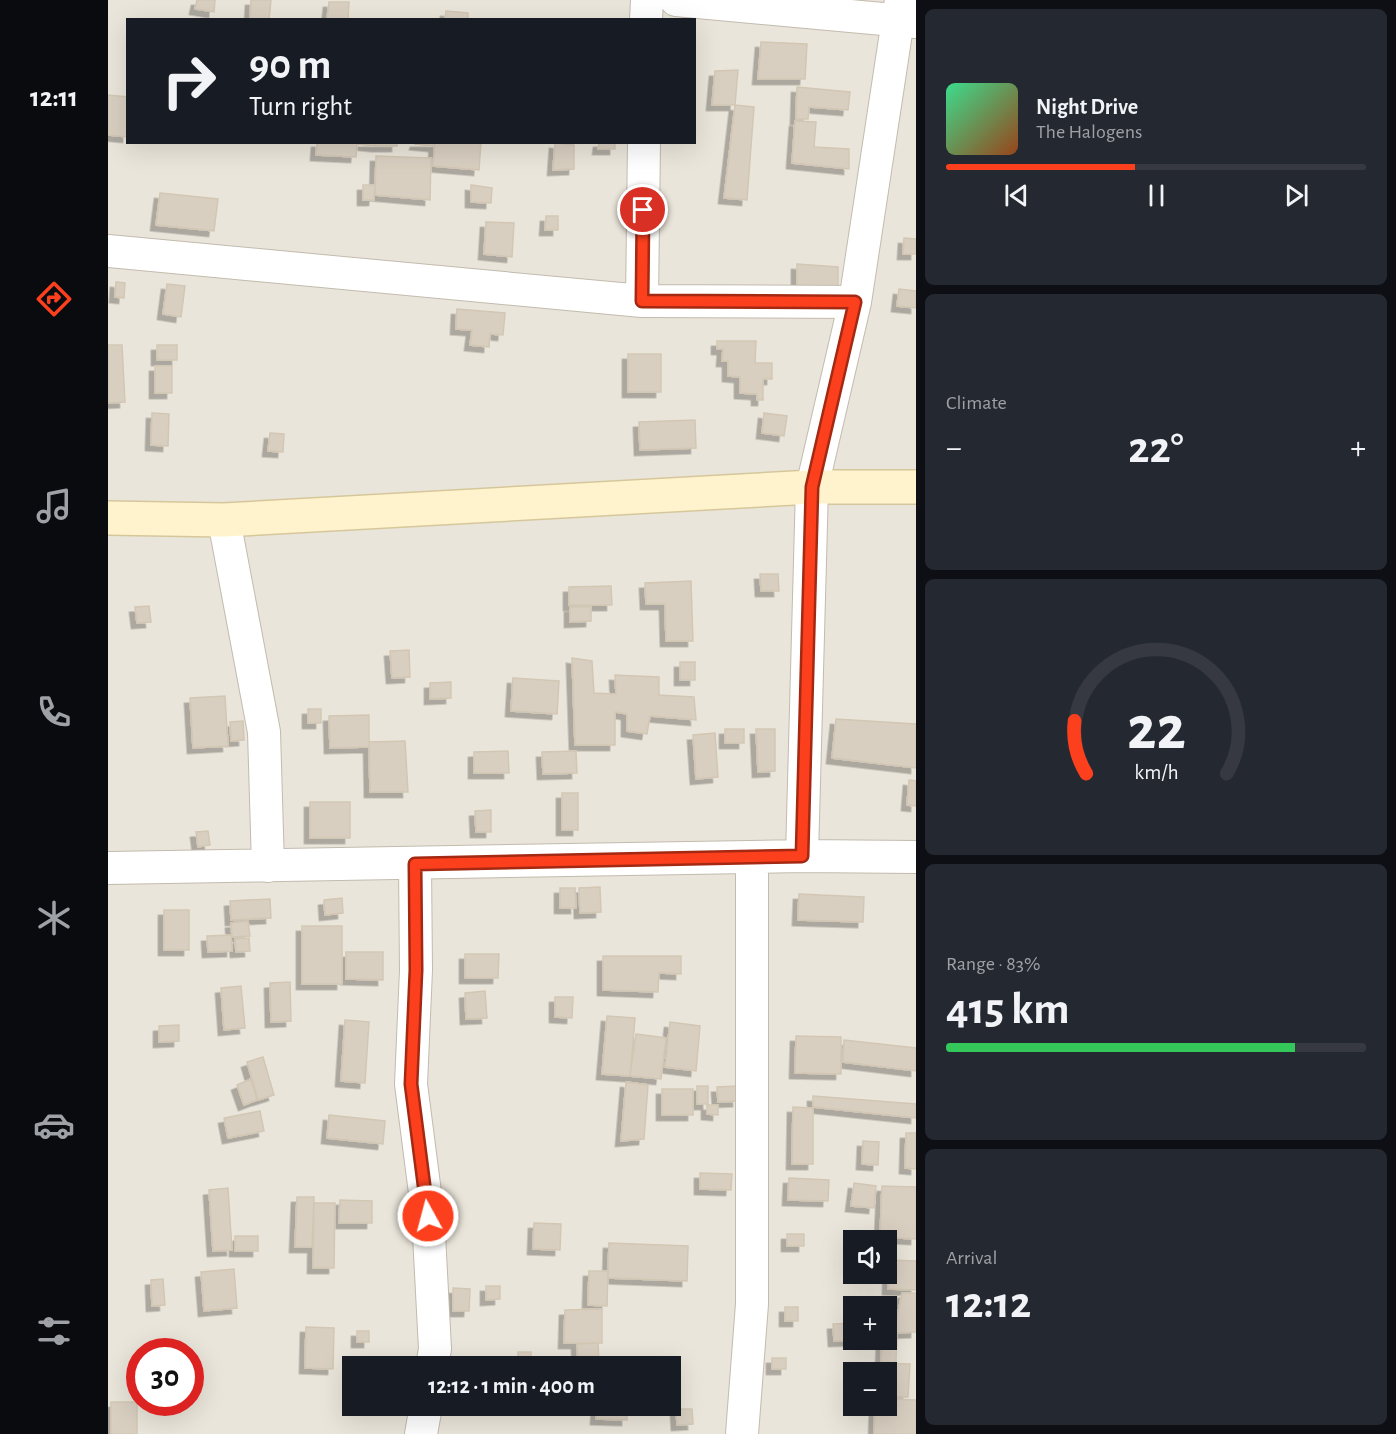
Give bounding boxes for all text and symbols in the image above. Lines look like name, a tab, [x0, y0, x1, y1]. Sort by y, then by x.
icon: right	[150, 42, 228, 120]
text: 90 m	[249, 44, 331, 86]
text: 12:11	[30, 84, 78, 111]
text: Turn right	[249, 93, 352, 120]
text: Night Drive	[1036, 96, 1138, 118]
text: The Halogens	[1036, 122, 1142, 142]
icon: previous	[1000, 179, 1033, 212]
icon: pause	[1140, 179, 1173, 212]
icon: next	[1280, 179, 1313, 212]
pin	[617, 184, 668, 235]
icon: arrive	[626, 193, 659, 226]
icon: directions	[33, 278, 75, 320]
text: Climate	[946, 393, 1007, 413]
text: 22°	[1128, 426, 1184, 471]
text: −	[946, 432, 962, 465]
text: +	[1350, 432, 1366, 465]
icon: music	[33, 485, 75, 527]
icon: phone	[33, 691, 75, 733]
text: 22	[1127, 698, 1185, 760]
text: km/h	[1134, 762, 1178, 783]
icon: climate	[33, 897, 75, 939]
text: Range · 83%	[946, 954, 1040, 974]
text: 415 km	[946, 987, 1070, 1032]
icon: car	[33, 1104, 75, 1146]
position arrow	[396, 1184, 460, 1248]
map controls	[843, 1230, 897, 1416]
button: sound	[843, 1230, 897, 1284]
text: Arrival	[946, 1248, 997, 1268]
text: 12:12	[946, 1281, 1031, 1326]
button: +	[843, 1296, 897, 1350]
icon: filters	[33, 1310, 75, 1352]
speed limit sign: 30	[126, 1338, 204, 1416]
button: −	[843, 1362, 897, 1416]
text: 12:12 · 1 min · 400 m	[428, 1375, 595, 1397]

